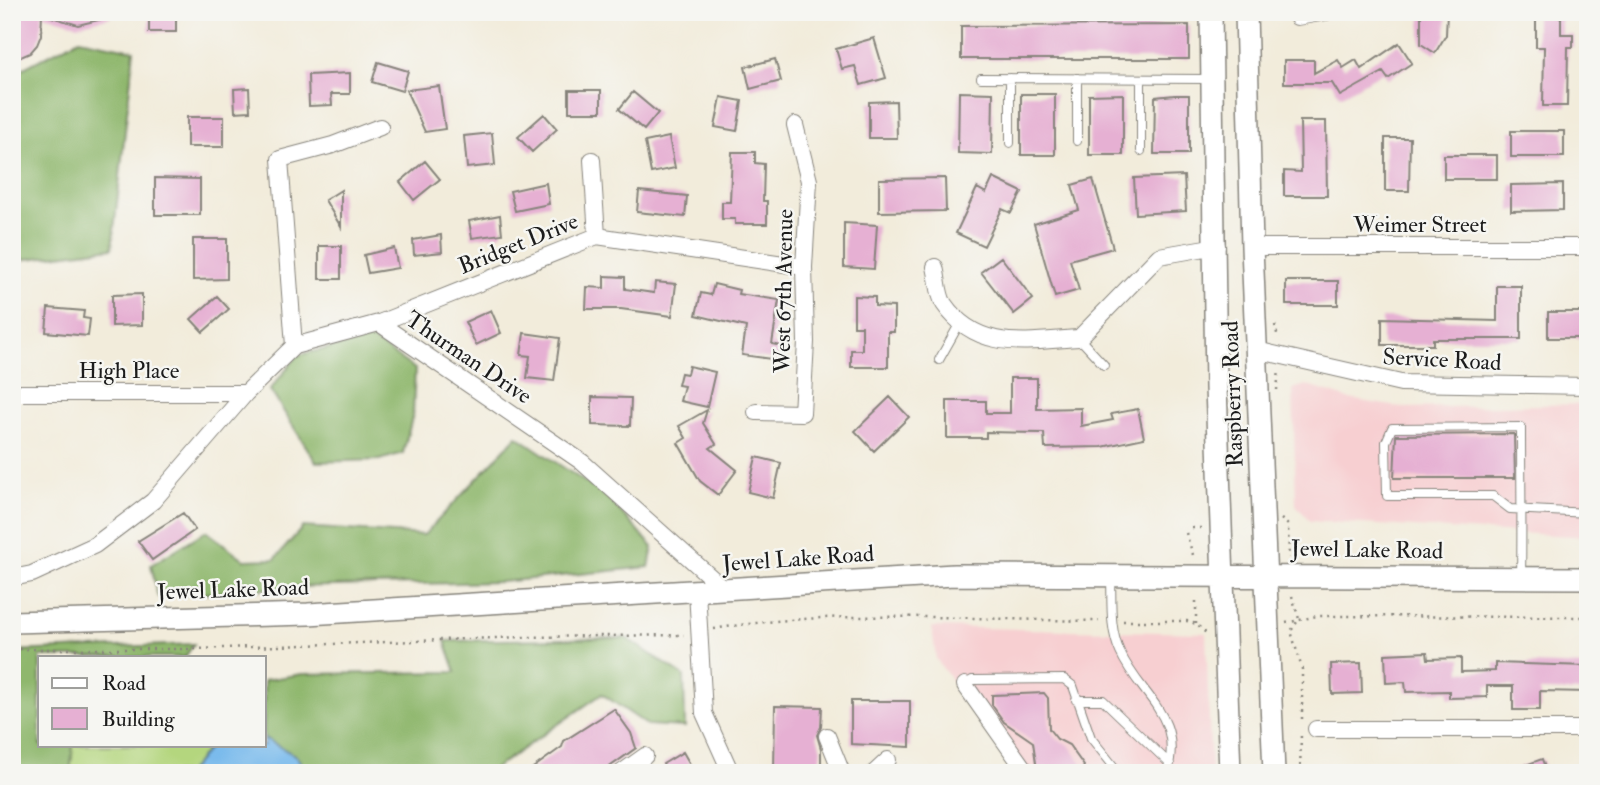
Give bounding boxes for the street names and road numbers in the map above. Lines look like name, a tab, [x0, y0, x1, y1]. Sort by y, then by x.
street label: Bridget Drive	[454, 206, 583, 281]
street label: West 67th Avenue	[768, 208, 799, 374]
street label: Weimer Street	[1352, 210, 1487, 239]
street label: Thurman Drive	[400, 305, 538, 411]
street label: Raspberry Road	[1215, 320, 1251, 468]
street label: Service Road	[1382, 342, 1502, 377]
street label: High Place	[79, 356, 180, 385]
street label: Jewel Lake Road	[1290, 534, 1443, 565]
street label: Jewel Lake Road	[720, 539, 875, 578]
street label: Jewel Lake Road	[155, 572, 310, 607]

